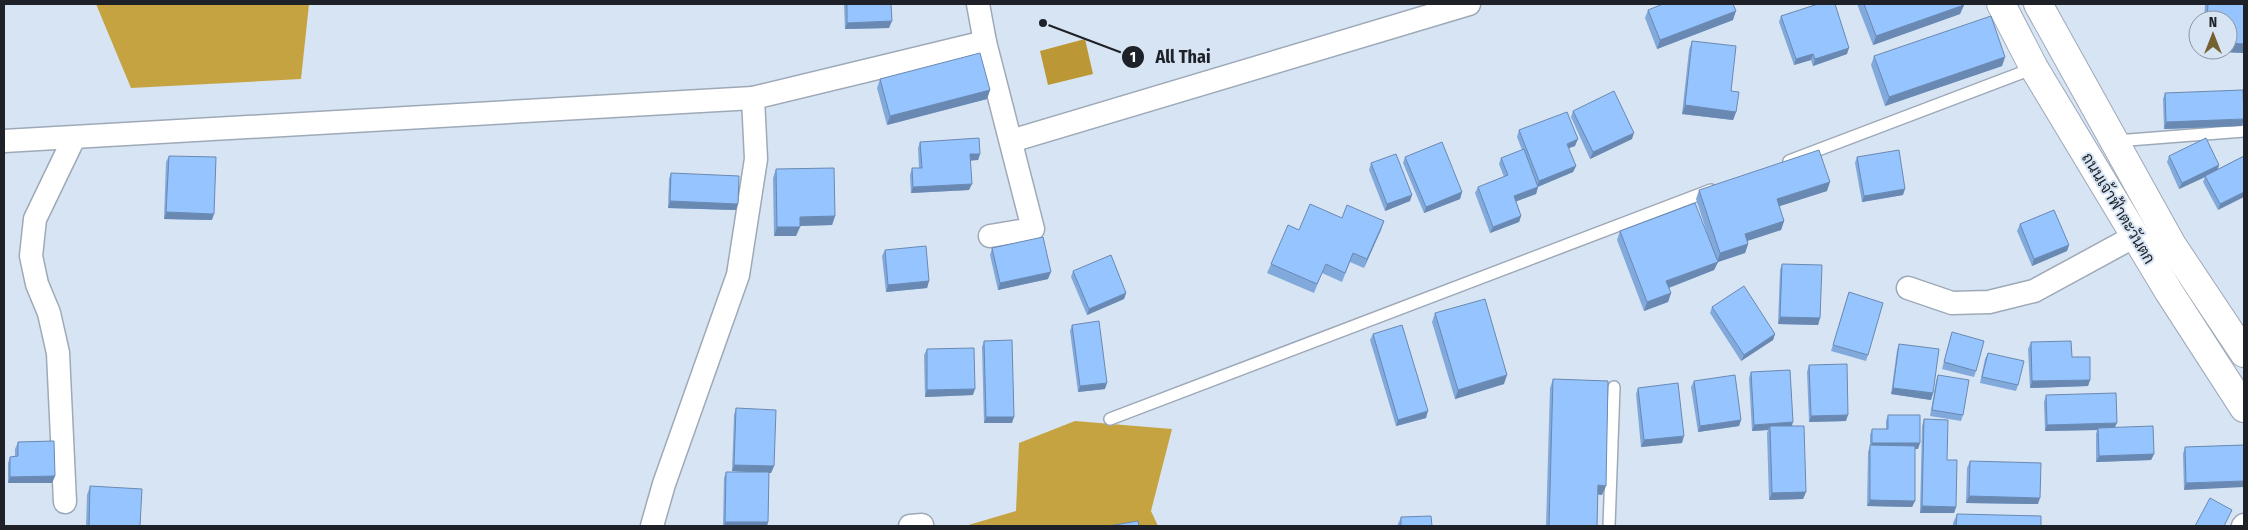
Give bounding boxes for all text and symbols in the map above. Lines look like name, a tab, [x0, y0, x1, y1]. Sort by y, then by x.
north arrow	[2188, 10, 2238, 60]
text: N	[2209, 14, 2217, 31]
callout: All Thai	[1121, 40, 1221, 73]
text: All Thai	[1154, 46, 1211, 68]
text: 1	[1130, 48, 1136, 66]
street label: ถนนเจ้าฟ้าตะวันตก	[2078, 149, 2160, 267]

